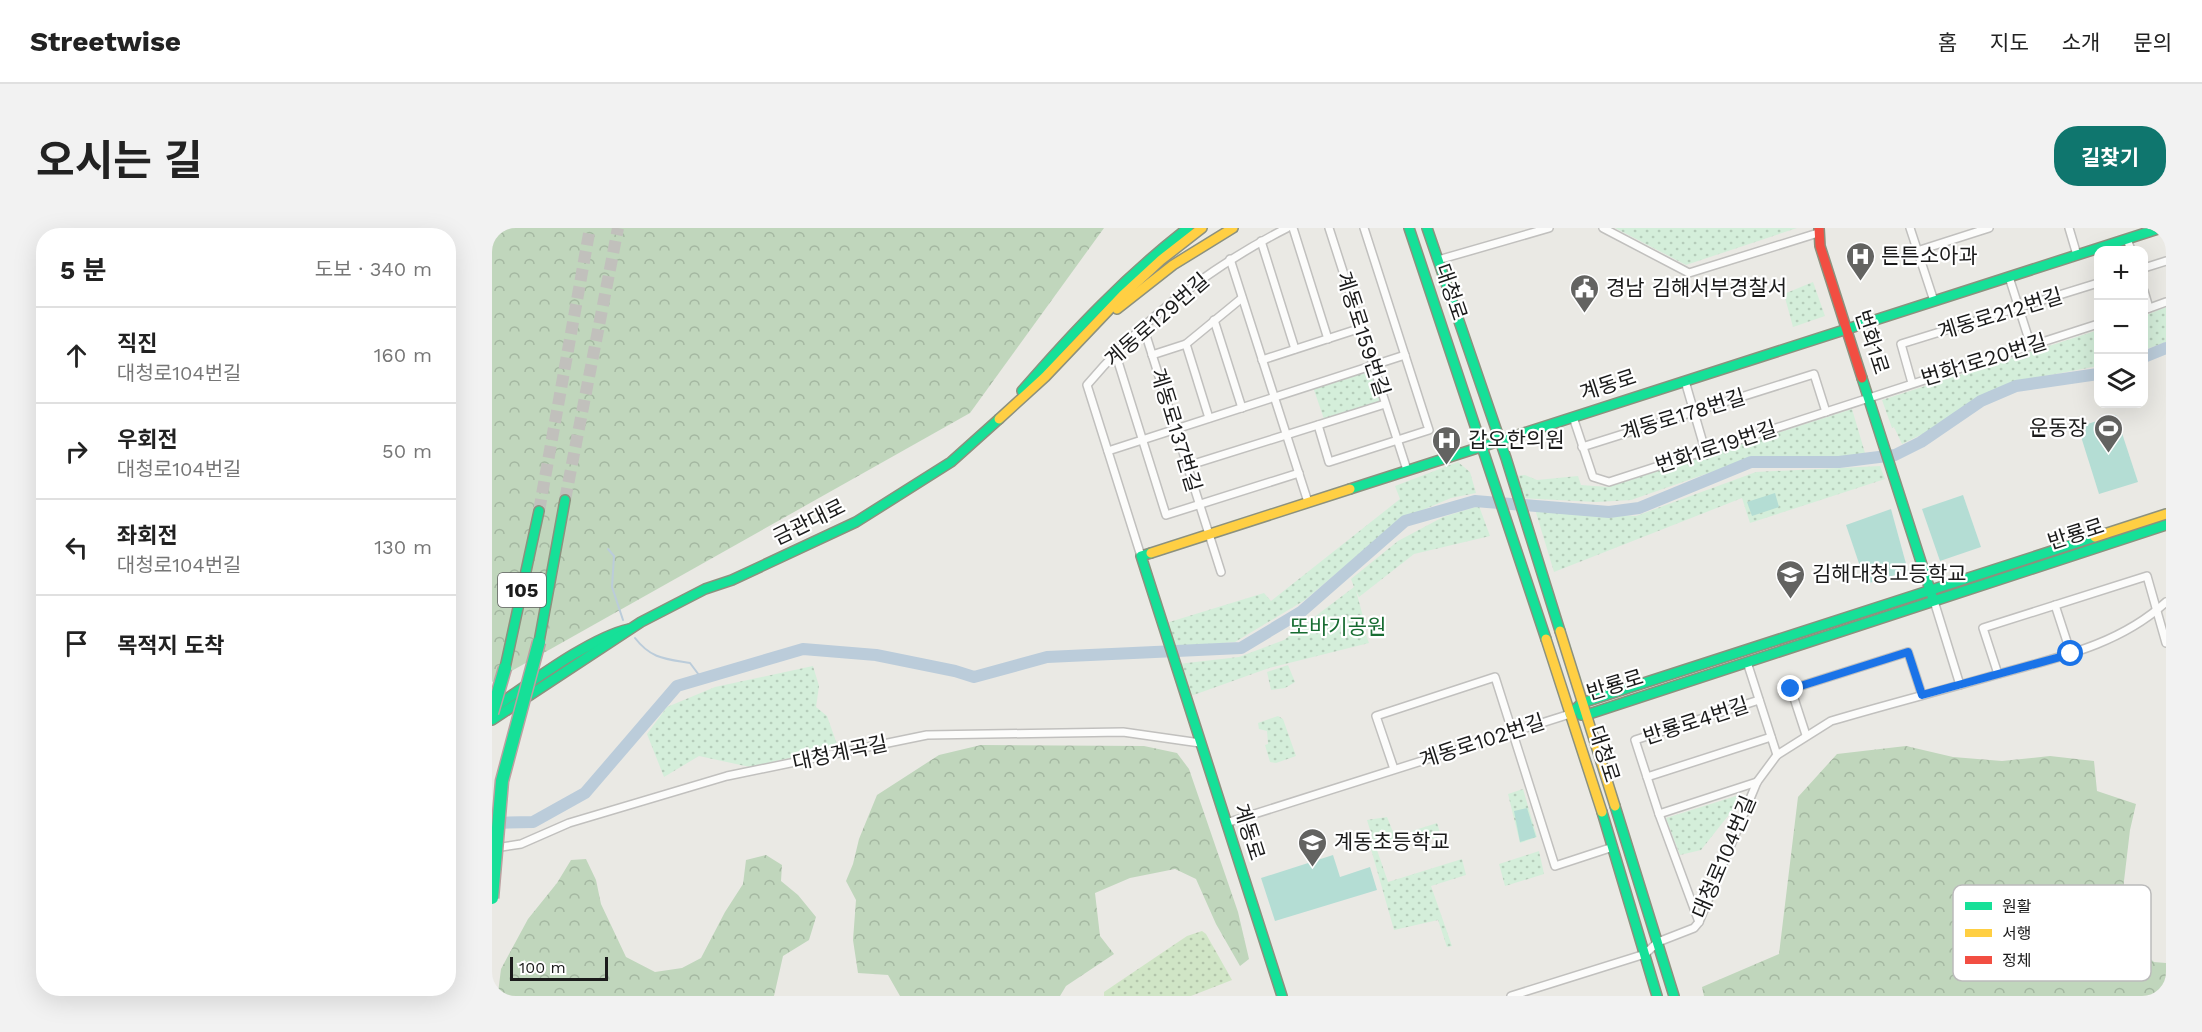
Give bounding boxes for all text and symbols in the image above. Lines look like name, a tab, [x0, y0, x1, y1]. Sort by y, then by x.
text: Streetwise	[30, 25, 181, 58]
text: 홈	[1938, 30, 1957, 55]
text: 지도	[1990, 30, 2029, 55]
text: 소개	[2062, 30, 2100, 55]
text: 문의	[2133, 30, 2172, 55]
button: 길찾기	[2054, 126, 2166, 186]
text: 오시는 길	[36, 136, 203, 185]
hospital icon: 튼튼소아과	[1844, 240, 1876, 282]
place label: 튼튼소아과	[1881, 243, 1978, 268]
map controls	[2094, 246, 2148, 408]
button: +	[2094, 246, 2148, 300]
text: 5 분	[60, 255, 107, 285]
text: 도보 · 340 m	[315, 257, 432, 281]
street label: 대청로	[1430, 260, 1473, 323]
street label: 계동로129번길	[1099, 268, 1214, 372]
street label: 계동로159번길	[1332, 268, 1395, 400]
public building icon: 경남 김해서부경찰서	[1569, 272, 1601, 314]
place label: 경남 김해서부경찰서	[1606, 275, 1787, 300]
street label: 계동로212번길	[1934, 283, 2065, 344]
button: −	[2094, 300, 2148, 354]
street label: 번화1로	[1850, 307, 1895, 377]
street label: 번화1로20번길	[1918, 329, 2050, 390]
text: 직진	[117, 331, 157, 356]
icon: ahead	[60, 339, 93, 372]
text: 160 m	[374, 343, 432, 367]
button: layers	[2094, 354, 2148, 408]
text: 대청로104번길	[117, 361, 241, 385]
street label: 계동로	[1576, 364, 1639, 405]
street label: 계동로137번길	[1146, 365, 1207, 495]
street label: 계동로178번길	[1617, 384, 1748, 445]
sports icon: 운동장	[2092, 412, 2124, 454]
street label: 번화1로19번길	[1652, 415, 1780, 478]
place label: 운동장	[2029, 415, 2087, 440]
hospital icon: 갑오한의원	[1431, 424, 1463, 466]
text: 우회전	[117, 427, 178, 452]
place label: 갑오한의원	[1468, 427, 1565, 452]
icon: right	[60, 435, 93, 468]
text: 50 m	[382, 439, 432, 463]
text: 대청로104번길	[117, 457, 241, 481]
street label: 금관대로	[769, 493, 849, 550]
street label: 반룡로	[2044, 513, 2107, 554]
text: 좌회전	[117, 523, 178, 548]
icon: left	[60, 531, 93, 564]
text: 130 m	[374, 535, 432, 559]
text: 대청로104번길	[117, 553, 241, 577]
school or university icon: 김해대청고등학교	[1775, 558, 1807, 600]
place label: 김해대청고등학교	[1812, 561, 1967, 586]
road number: 105	[498, 573, 546, 607]
park label: 또바기공원	[1290, 614, 1386, 639]
icon: arrive	[60, 627, 93, 660]
text: 목적지 도착	[117, 633, 225, 658]
route start	[2057, 640, 2083, 666]
street label: 반룡로	[1583, 664, 1646, 705]
route end	[1777, 675, 1803, 701]
street label: 반룡로4번길	[1640, 692, 1752, 749]
street label: 계동로102번길	[1416, 709, 1548, 773]
street label: 대청로	[1584, 722, 1625, 785]
street label: 대청계곡길	[790, 730, 890, 775]
street label: 대청로104번길	[1687, 792, 1761, 922]
street label: 계동로	[1229, 800, 1270, 863]
school or university icon: 계동초등학교	[1297, 826, 1329, 868]
place label: 계동초등학교	[1334, 829, 1450, 854]
legend	[1953, 885, 2151, 981]
text: 원활	[2002, 897, 2032, 916]
text: 서행	[2002, 924, 2031, 943]
text: 정체	[2002, 951, 2031, 970]
scale bar	[510, 954, 608, 982]
text: 100 m	[519, 958, 566, 977]

